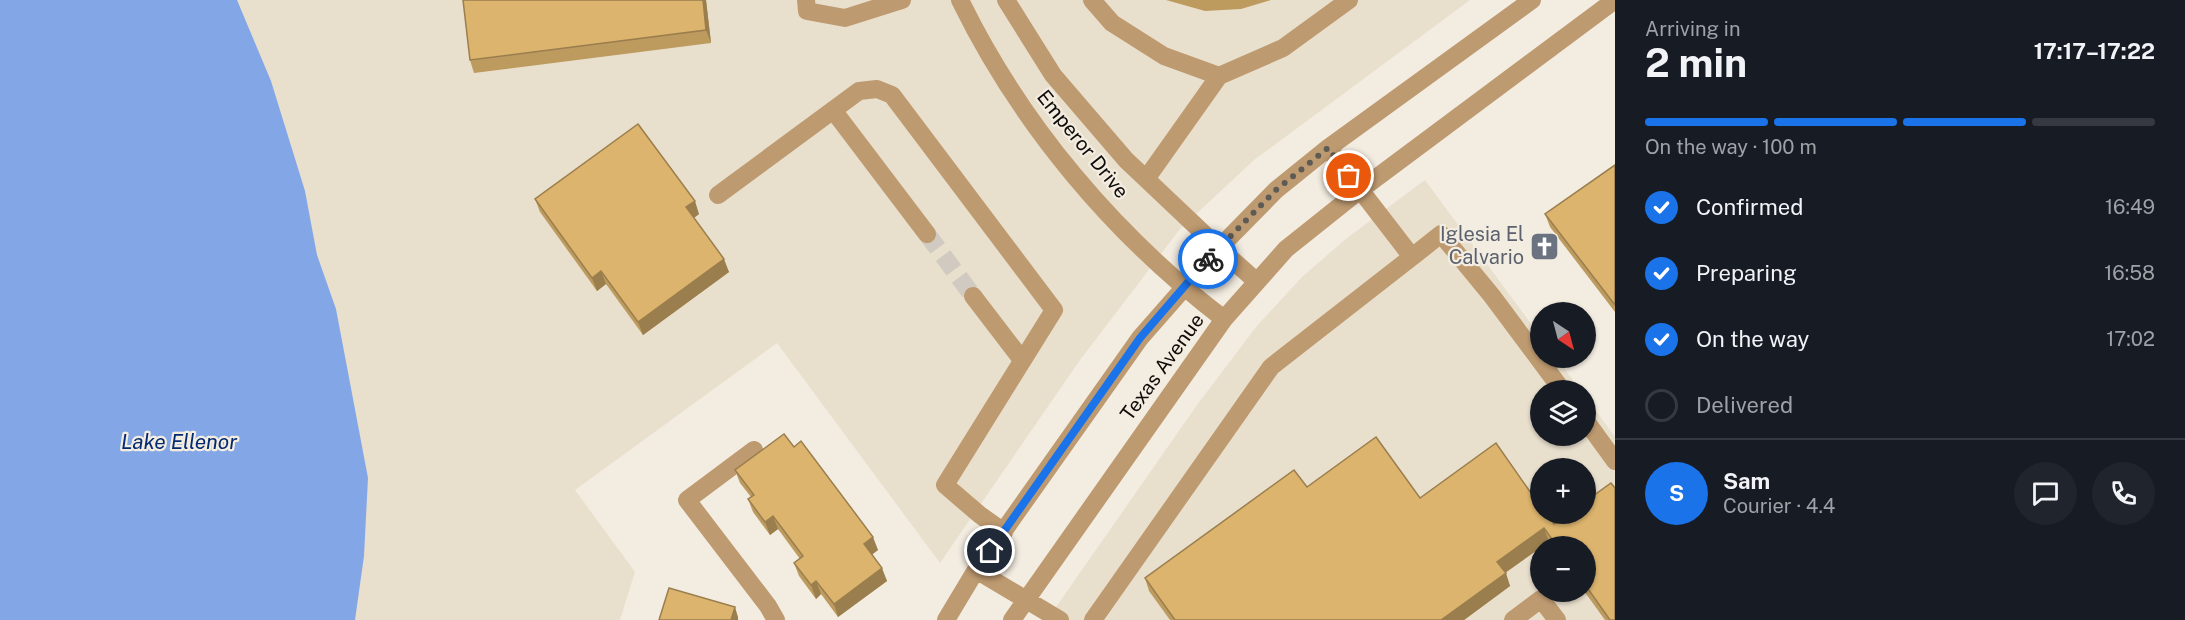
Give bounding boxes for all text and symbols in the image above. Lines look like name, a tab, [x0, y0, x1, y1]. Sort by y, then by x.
text: Arriving in	[1645, 17, 1740, 41]
text: 17:17–17:22	[2034, 38, 2155, 64]
text: 2 min	[1645, 40, 1747, 86]
street label: Emperor Drive	[1032, 85, 1134, 203]
text: On the way · 100 m	[1645, 135, 1817, 159]
pin	[1323, 150, 1374, 201]
icon: bag	[1332, 159, 1365, 192]
icon: check	[1645, 191, 1678, 224]
text: Confirmed	[1696, 194, 1803, 220]
text: 16:49	[2105, 195, 2155, 219]
place label: Iglesia El Calvario	[1440, 222, 1524, 269]
courier	[1178, 229, 1238, 289]
church icon: Iglesia El Calvario	[1529, 230, 1561, 262]
icon: bike	[1192, 243, 1225, 276]
icon: check	[1645, 257, 1678, 290]
text: Preparing	[1696, 260, 1797, 286]
text: 16:58	[2104, 261, 2155, 285]
north arrow	[1530, 302, 1596, 368]
map controls	[1530, 302, 1596, 602]
street label: Texas Avenue	[1115, 309, 1209, 425]
icon: check	[1645, 323, 1678, 356]
text: On the way	[1696, 326, 1809, 352]
text: 17:02	[2106, 327, 2155, 351]
button: layers	[1530, 380, 1596, 446]
text: Delivered	[1696, 392, 1793, 418]
water label: Lake Ellenor	[121, 429, 238, 454]
button: +	[1530, 458, 1596, 524]
button: chat	[2014, 462, 2077, 525]
button: phone	[2092, 462, 2155, 525]
text: Sam	[1723, 468, 1770, 494]
text: S	[1669, 480, 1684, 506]
text: Courier · 4.4	[1723, 494, 1835, 518]
pin	[964, 525, 1015, 576]
icon: home	[973, 534, 1006, 567]
button: −	[1530, 536, 1596, 602]

